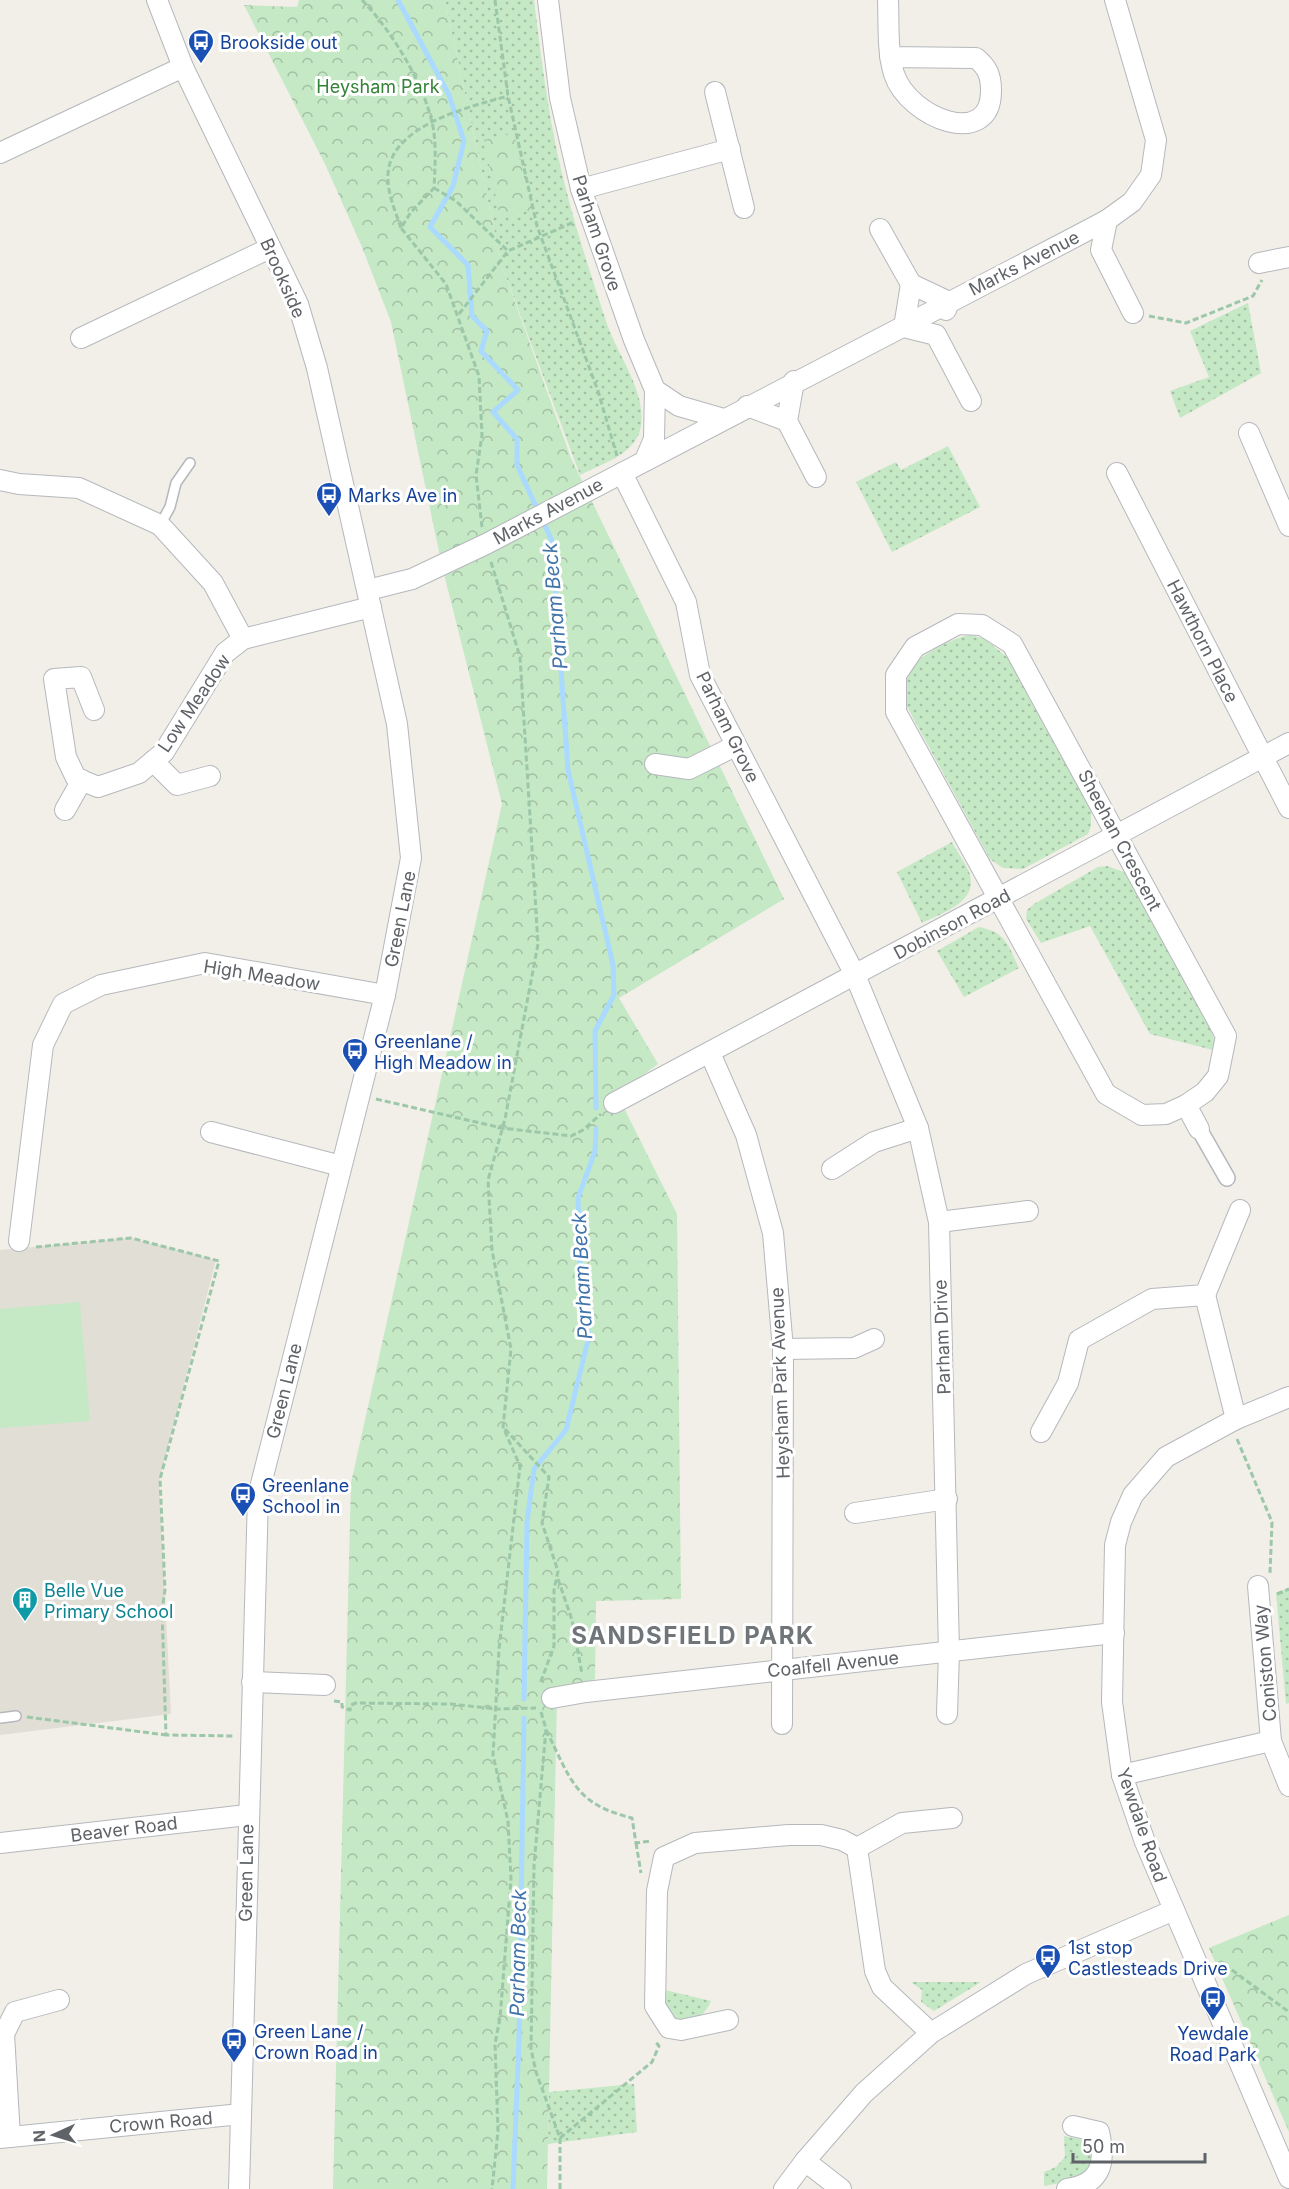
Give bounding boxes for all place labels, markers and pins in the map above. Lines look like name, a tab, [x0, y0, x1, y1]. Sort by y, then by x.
bus stop icon: Brookside out	[186, 27, 216, 65]
place label: Brookside out	[220, 32, 338, 53]
bus stop icon: Marks Ave in	[314, 480, 344, 518]
place label: Marks Ave in	[348, 485, 457, 506]
place label: Greenlane / High Meadow in	[374, 1031, 512, 1073]
bus stop icon: Greenlane / High Meadow in	[340, 1036, 370, 1074]
place label: Greenlane School in	[262, 1475, 349, 1517]
bus stop icon: Greenlane School in	[228, 1480, 258, 1518]
place label: Belle Vue Primary School	[44, 1580, 173, 1622]
building icon: Belle Vue Primary School	[10, 1585, 40, 1623]
place label: 1st stop Castlesteads Drive	[1068, 1937, 1228, 1979]
bus stop icon: 1st stop Castlesteads Drive	[1033, 1942, 1063, 1980]
bus stop icon: Yewdale Road Park	[1198, 1984, 1228, 2022]
place label: Green Lane / Crown Road in	[254, 2021, 378, 2063]
place label: Yewdale Road Park	[1169, 2023, 1257, 2065]
bus stop icon: Green Lane / Crown Road in	[219, 2026, 249, 2064]

